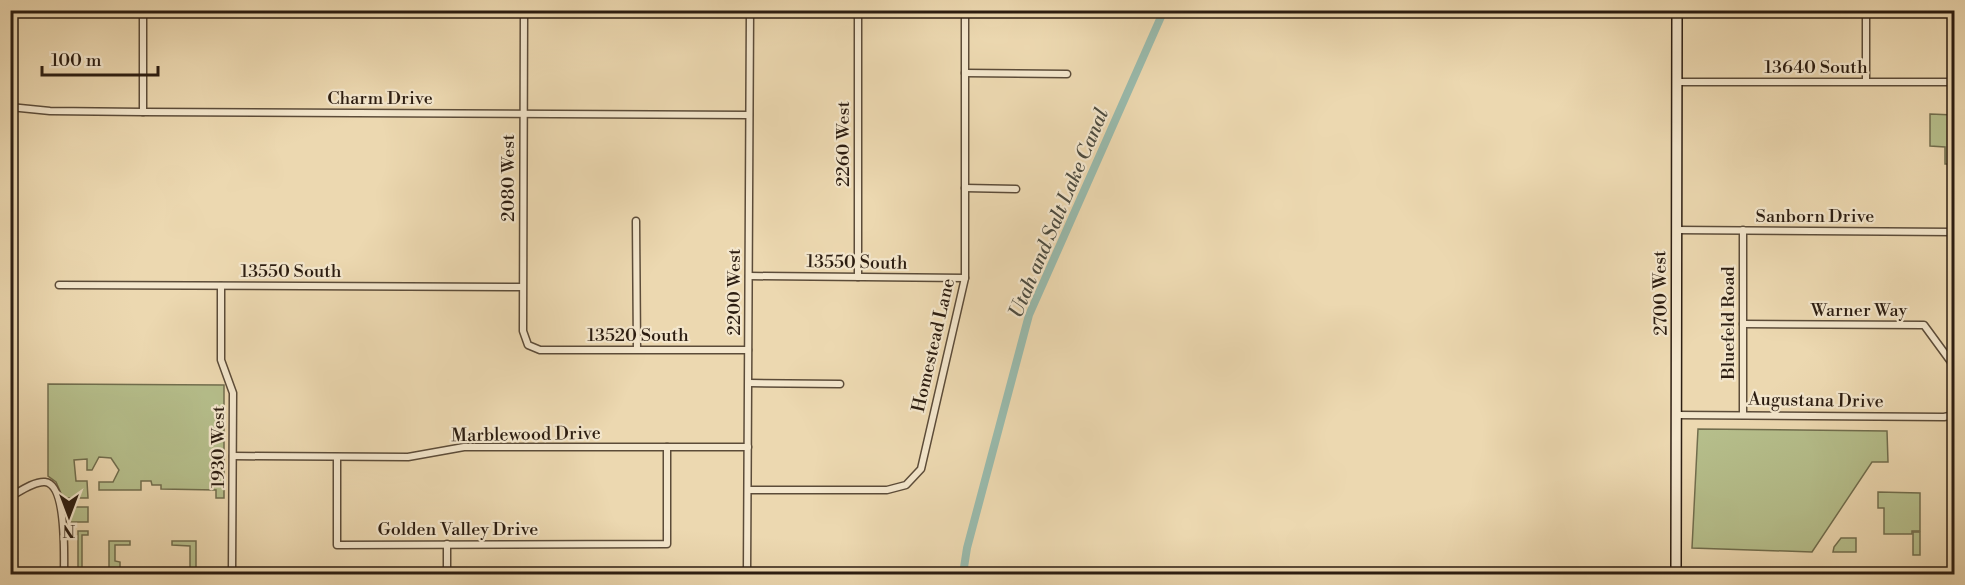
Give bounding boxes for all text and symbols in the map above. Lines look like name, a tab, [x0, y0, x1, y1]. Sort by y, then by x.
scale bar	[42, 39, 158, 77]
text: 100 m	[51, 49, 102, 72]
street label: 13640 South	[1764, 56, 1868, 79]
street label: Charm Drive	[327, 87, 433, 110]
street label: 2260 West	[832, 101, 855, 187]
water label: Utah and Salt Lake Canal	[1004, 105, 1115, 322]
street label: 2080 West	[497, 134, 520, 222]
street label: Sanborn Drive	[1756, 205, 1874, 228]
street label: 2200 West	[723, 248, 746, 335]
street label: 13550 South	[806, 250, 908, 275]
street label: 2700 West	[1648, 250, 1673, 336]
street label: 13550 South	[240, 260, 342, 283]
street label: Bluefeld Road	[1717, 265, 1740, 381]
street label: Homestead Lane	[907, 276, 960, 414]
street label: Warner Way	[1810, 299, 1908, 322]
street label: 13520 South	[587, 324, 689, 347]
street label: Augustana Drive	[1747, 388, 1884, 413]
street label: 1930 West	[207, 405, 230, 488]
street label: Marblewood Drive	[451, 422, 601, 447]
north arrow	[39, 486, 99, 546]
street label: Golden Valley Drive	[378, 518, 538, 541]
text: N	[62, 520, 75, 540]

